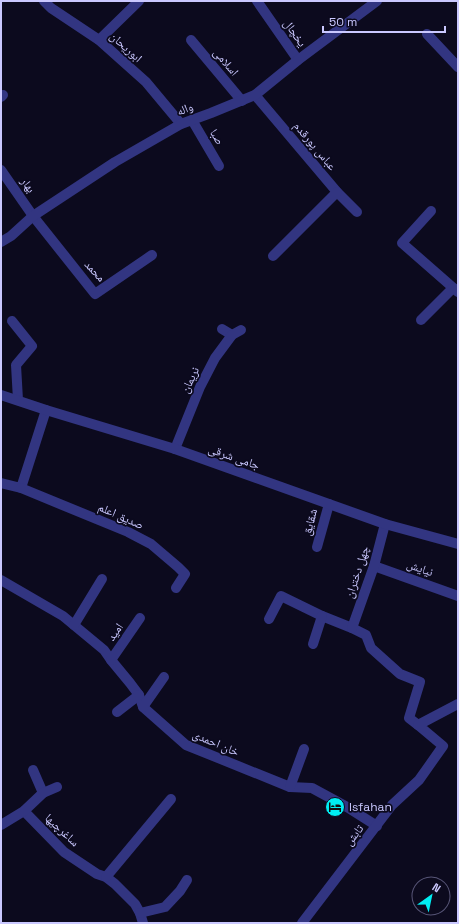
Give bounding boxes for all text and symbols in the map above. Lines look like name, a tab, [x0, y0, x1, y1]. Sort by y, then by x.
scale bar	[323, 8, 445, 34]
text: 50 m	[329, 14, 357, 30]
street label: یخچال	[280, 16, 310, 50]
street label: ابوریحان	[106, 28, 146, 66]
street label: اسلامی	[210, 45, 242, 79]
street label: واله	[174, 99, 196, 119]
street label: عباس پورقدم	[290, 118, 340, 174]
street label: صبا	[206, 126, 228, 148]
street label: بهار	[16, 173, 39, 196]
street label: محمد	[81, 257, 109, 285]
street label: نریمان	[177, 364, 203, 396]
street label: جامی شرقی	[206, 441, 262, 473]
street label: صدیق اعلم	[96, 499, 146, 533]
street label: شقایق	[299, 507, 321, 537]
street label: چهل دختران	[341, 543, 373, 600]
street label: نیایش	[405, 556, 435, 580]
street label: امید	[103, 620, 127, 644]
street label: خان احمدی	[190, 726, 242, 760]
hotel icon: Isfahan	[324, 796, 346, 818]
place label: Isfahan	[349, 799, 392, 815]
street label: ساغرچیها	[41, 810, 83, 850]
street label: تابش	[341, 821, 368, 849]
north arrow	[411, 876, 451, 916]
text: N	[430, 880, 443, 895]

